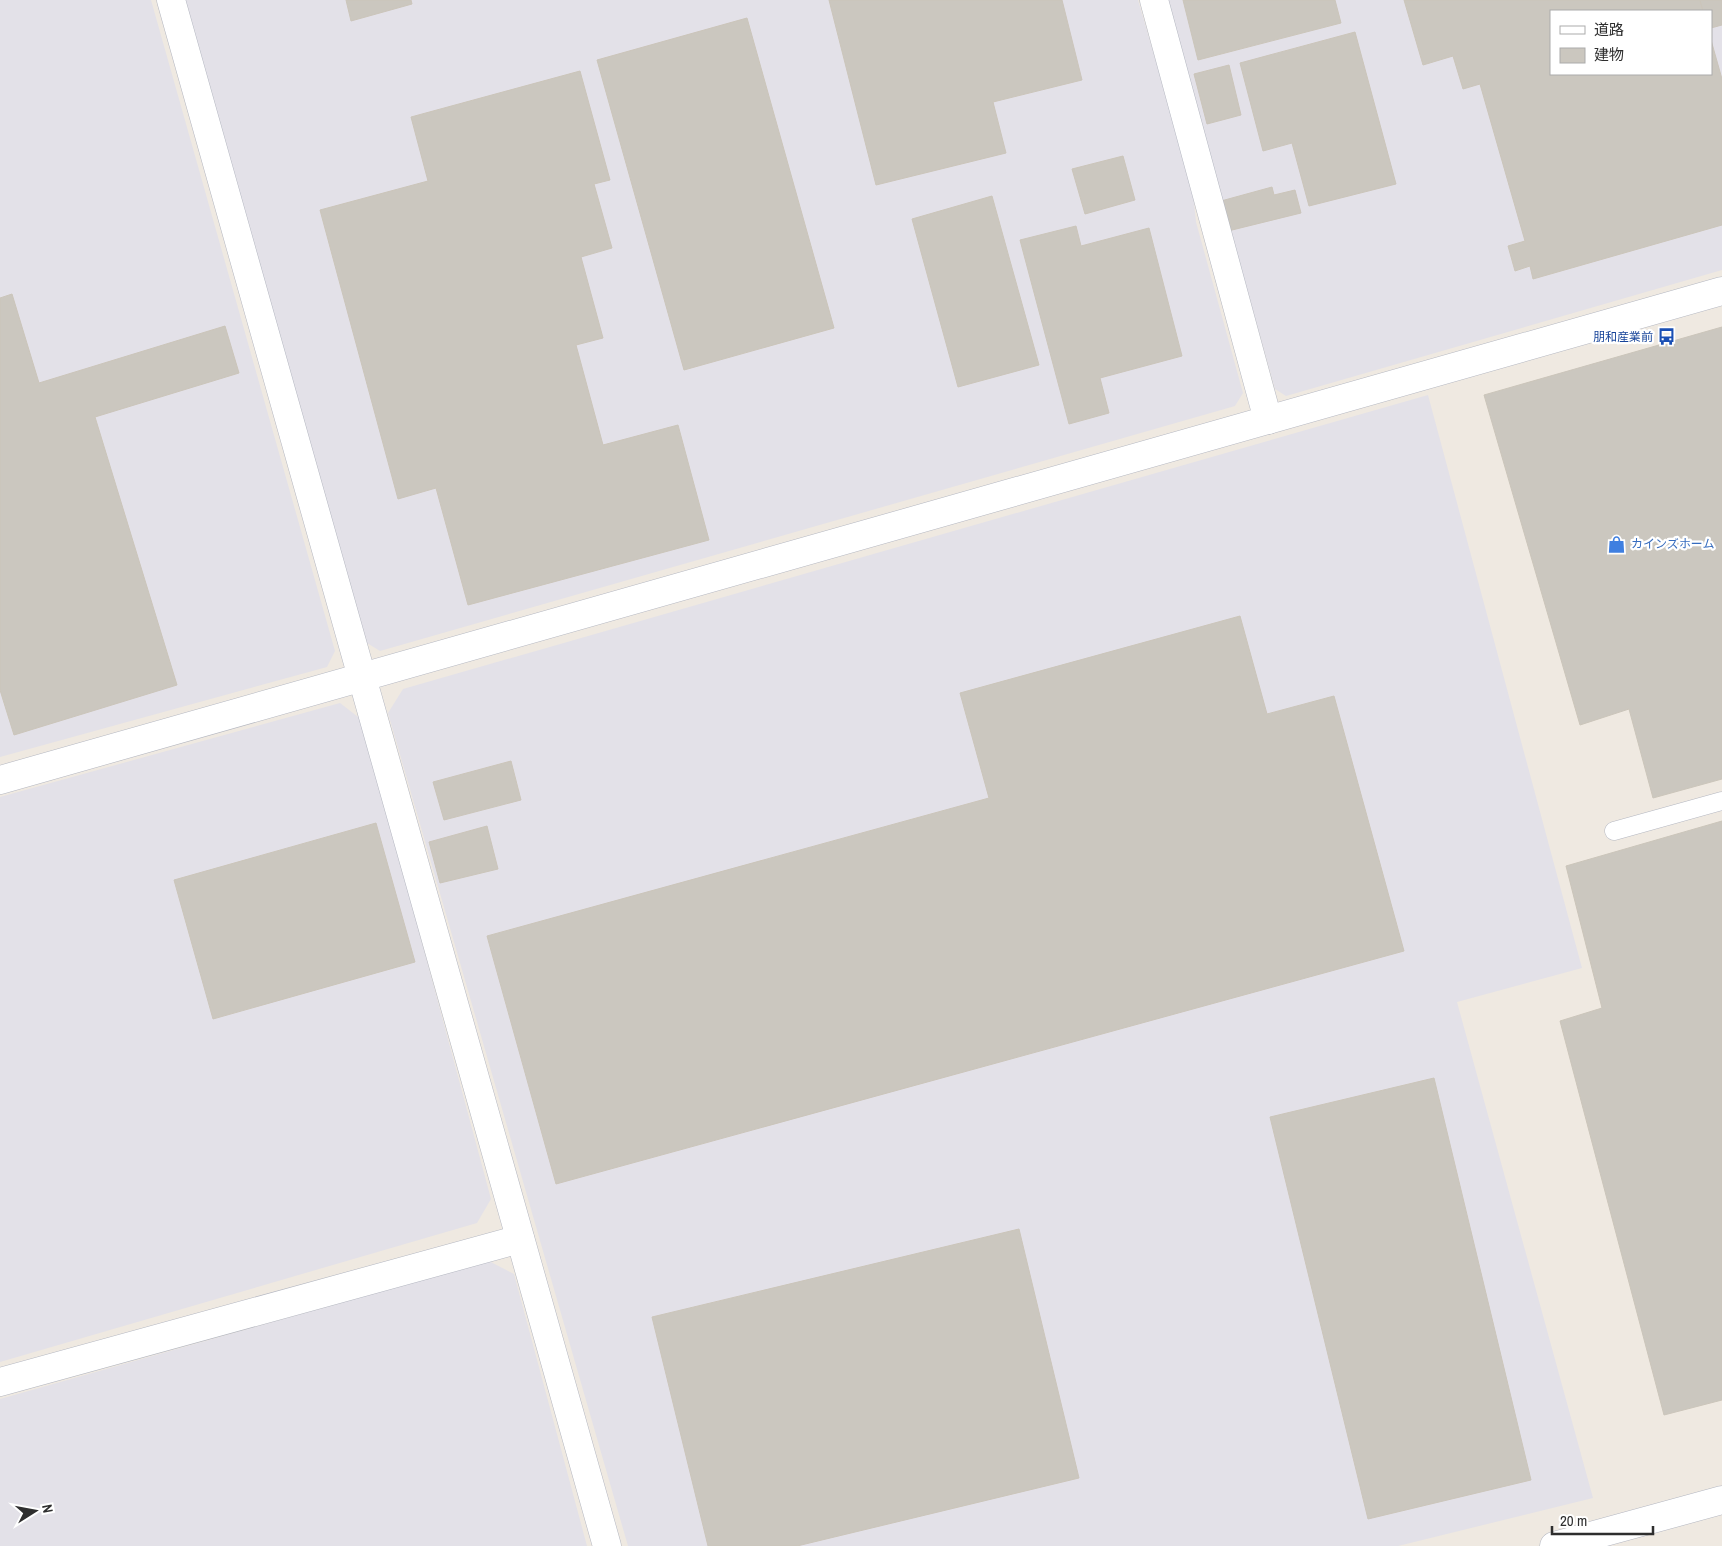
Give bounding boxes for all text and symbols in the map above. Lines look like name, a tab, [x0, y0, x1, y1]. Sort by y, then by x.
legend	[1550, 10, 1712, 75]
text: 道路	[1594, 19, 1624, 40]
text: 建物	[1594, 44, 1624, 65]
bus stop icon: 朋和産業前	[1657, 327, 1677, 347]
place label: 朋和産業前	[1593, 329, 1653, 345]
shop icon: カインズホーム	[1607, 534, 1627, 554]
place label: カインズホーム	[1631, 536, 1714, 552]
north arrow	[10, 1486, 60, 1536]
text: N	[38, 1503, 57, 1514]
scale bar	[1552, 1504, 1653, 1536]
text: 20 m	[1560, 1510, 1587, 1531]

